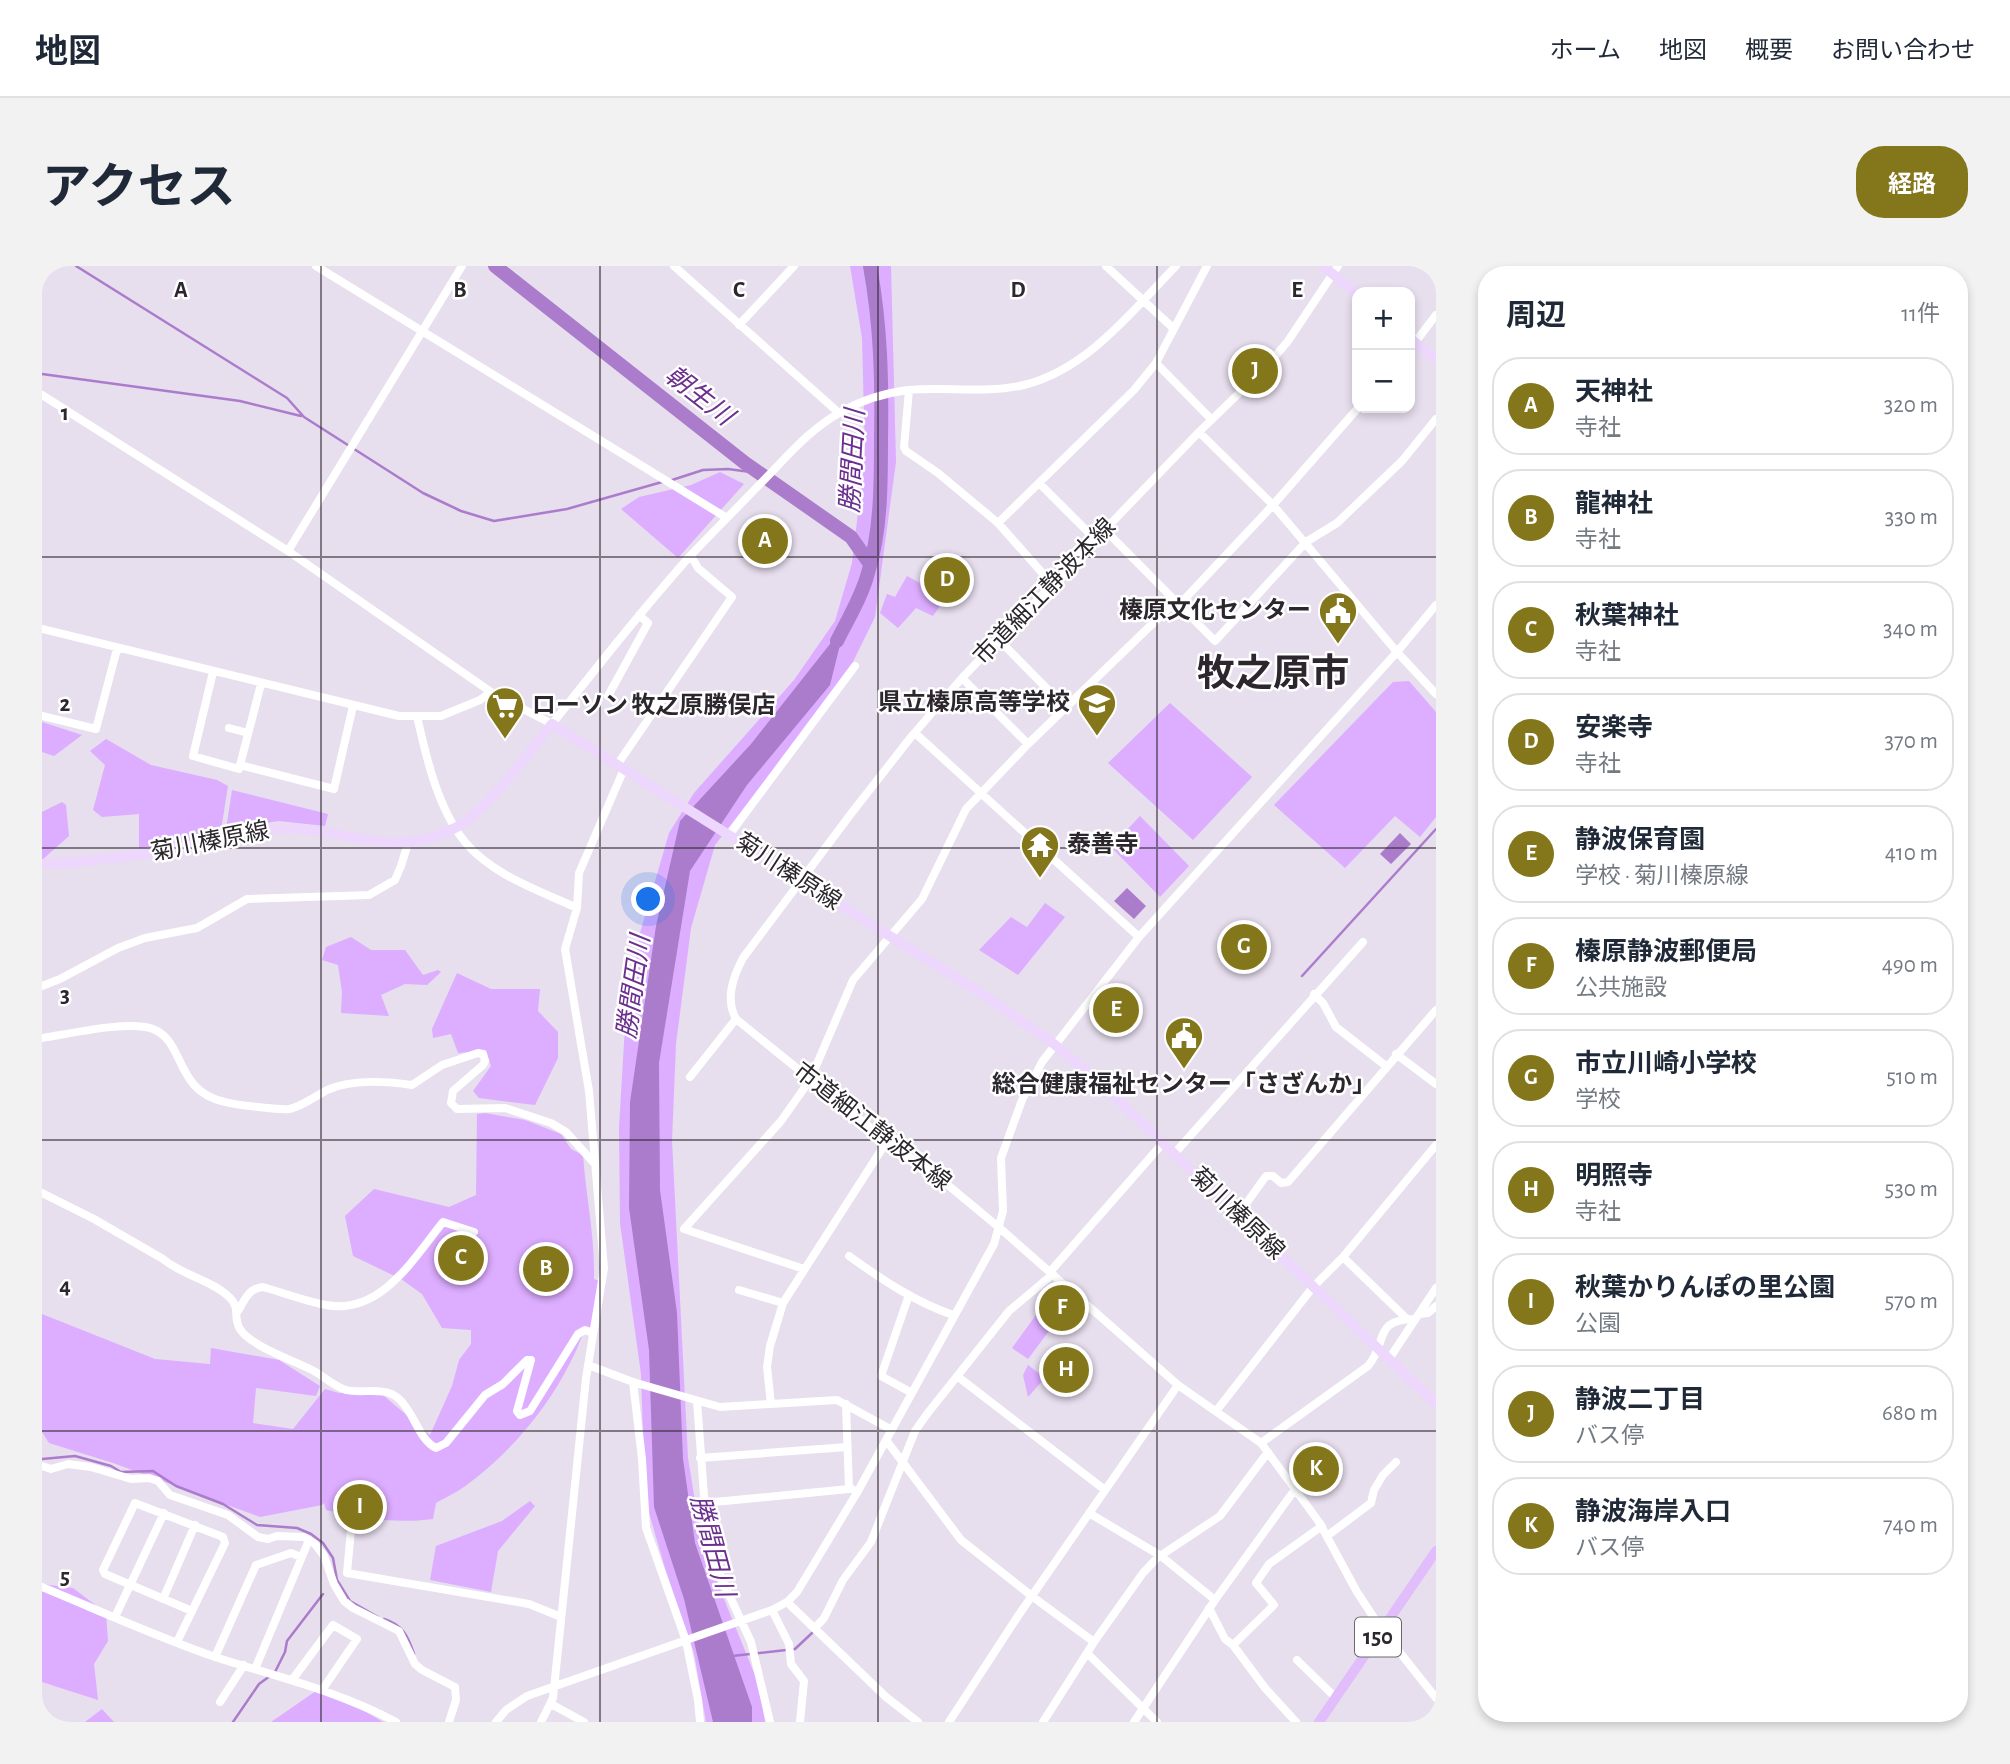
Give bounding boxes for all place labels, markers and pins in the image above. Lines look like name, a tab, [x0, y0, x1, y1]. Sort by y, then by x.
pin: J	[1232, 345, 1278, 397]
pin: A	[742, 515, 788, 567]
pin: D	[924, 554, 970, 606]
public building icon: 榛原文化センター	[1317, 590, 1359, 645]
place label: 榛原文化センター	[1119, 597, 1311, 623]
school or university icon: 県立榛原高等学校	[1076, 682, 1118, 737]
supermarket icon: ローソン 牧之原勝俣店	[484, 685, 526, 740]
place label: 県立榛原高等学校	[878, 689, 1070, 715]
place label: ローソン 牧之原勝俣店	[532, 692, 776, 718]
temple icon: 泰善寺	[1019, 824, 1061, 879]
place label: 泰善寺	[1067, 831, 1139, 857]
pin: G	[1221, 921, 1267, 973]
pin: E	[1093, 984, 1139, 1036]
public building icon: 総合健康福祉センター「さざんか」	[1163, 1015, 1205, 1070]
place label: 総合健康福祉センター「さざんか」	[992, 1071, 1376, 1097]
pin: C	[438, 1232, 484, 1284]
pin: B	[523, 1243, 569, 1295]
pin: F	[1039, 1282, 1085, 1334]
pin: H	[1043, 1344, 1089, 1396]
pin: K	[1293, 1443, 1339, 1495]
pin: I	[337, 1481, 383, 1533]

